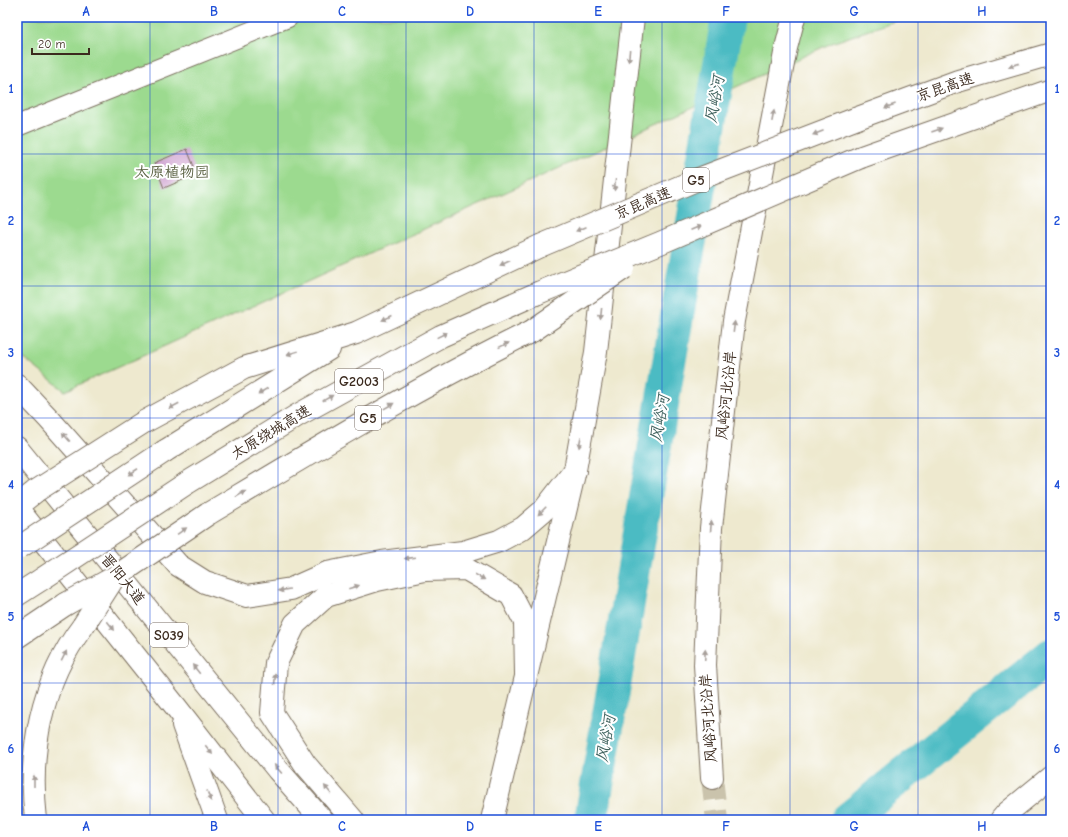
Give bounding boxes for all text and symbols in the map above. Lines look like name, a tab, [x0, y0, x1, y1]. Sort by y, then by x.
text: A	[82, 4, 90, 19]
text: B	[210, 4, 218, 19]
text: C	[338, 4, 346, 19]
text: D	[466, 4, 474, 19]
text: E	[594, 4, 602, 19]
text: F	[722, 4, 730, 19]
text: G	[849, 4, 859, 19]
text: H	[977, 4, 987, 19]
scale bar	[32, 30, 89, 56]
text: 20 m	[38, 37, 66, 51]
one-way arrow	[626, 50, 632, 62]
one-way arrow	[1007, 62, 1019, 68]
street label: 京昆高速	[914, 69, 976, 105]
water label: 风峪河	[702, 71, 729, 124]
text: 1	[8, 81, 14, 96]
text: 1	[1054, 81, 1060, 96]
one-way arrow	[884, 104, 896, 110]
one-way arrow	[771, 110, 777, 123]
one-way arrow	[932, 126, 944, 132]
one-way arrow	[812, 131, 824, 137]
park label: 太原植物园	[134, 163, 210, 181]
road number: G5	[683, 168, 709, 192]
one-way arrow	[612, 179, 618, 191]
street label: 京昆高速	[612, 183, 674, 223]
text: 2	[8, 213, 14, 228]
text: 2	[1054, 213, 1060, 228]
one-way arrow	[690, 225, 701, 231]
one-way arrow	[575, 226, 586, 232]
one-way arrow	[499, 260, 510, 266]
one-way arrow	[597, 308, 604, 320]
one-way arrow	[381, 315, 393, 321]
one-way arrow	[731, 321, 737, 333]
one-way arrow	[436, 332, 448, 339]
one-way arrow	[498, 342, 510, 348]
text: 3	[8, 345, 14, 360]
text: 3	[1054, 345, 1060, 360]
street label: 风峪河北沿岸	[712, 349, 740, 441]
one-way arrow	[285, 350, 297, 356]
road number: G2003	[335, 369, 383, 393]
one-way arrow	[257, 387, 269, 394]
water label: 风峪河	[647, 390, 674, 443]
one-way arrow	[322, 395, 334, 401]
street label: 太原绕城高速	[228, 401, 314, 463]
one-way arrow	[168, 403, 180, 410]
one-way arrow	[383, 403, 395, 410]
road number: G5	[355, 406, 381, 430]
one-way arrow	[61, 432, 70, 443]
one-way arrow	[577, 436, 583, 449]
one-way arrow	[128, 468, 138, 476]
text: 4	[8, 477, 14, 492]
text: 4	[1054, 477, 1060, 492]
one-way arrow	[236, 490, 246, 498]
one-way arrow	[537, 506, 547, 516]
one-way arrow	[708, 519, 715, 532]
one-way arrow	[176, 528, 188, 535]
street label: 晋阳大道	[97, 550, 149, 608]
one-way arrow	[404, 555, 416, 562]
one-way arrow	[474, 573, 486, 580]
one-way arrow	[348, 584, 360, 590]
one-way arrow	[278, 587, 290, 593]
text: 5	[8, 609, 15, 624]
text: 5	[1054, 609, 1061, 624]
one-way arrow	[107, 620, 116, 631]
road number: S039	[150, 623, 188, 647]
one-way arrow	[702, 648, 708, 661]
one-way arrow	[60, 650, 67, 662]
one-way arrow	[192, 663, 200, 674]
street label: 风峪河北沿岸	[696, 672, 720, 764]
one-way arrow	[271, 673, 278, 685]
water label: 风峪河	[593, 710, 620, 763]
text: 6	[8, 741, 15, 756]
text: 6	[1054, 741, 1061, 756]
one-way arrow	[205, 744, 214, 755]
one-way arrow	[274, 764, 283, 775]
one-way arrow	[31, 774, 37, 787]
one-way arrow	[323, 785, 332, 796]
one-way arrow	[206, 791, 212, 803]
text: A	[82, 819, 90, 834]
text: B	[210, 819, 218, 834]
text: C	[338, 819, 346, 834]
text: D	[466, 819, 474, 834]
text: E	[594, 819, 602, 834]
text: F	[722, 819, 730, 834]
text: G	[849, 819, 859, 834]
text: H	[977, 819, 987, 834]

